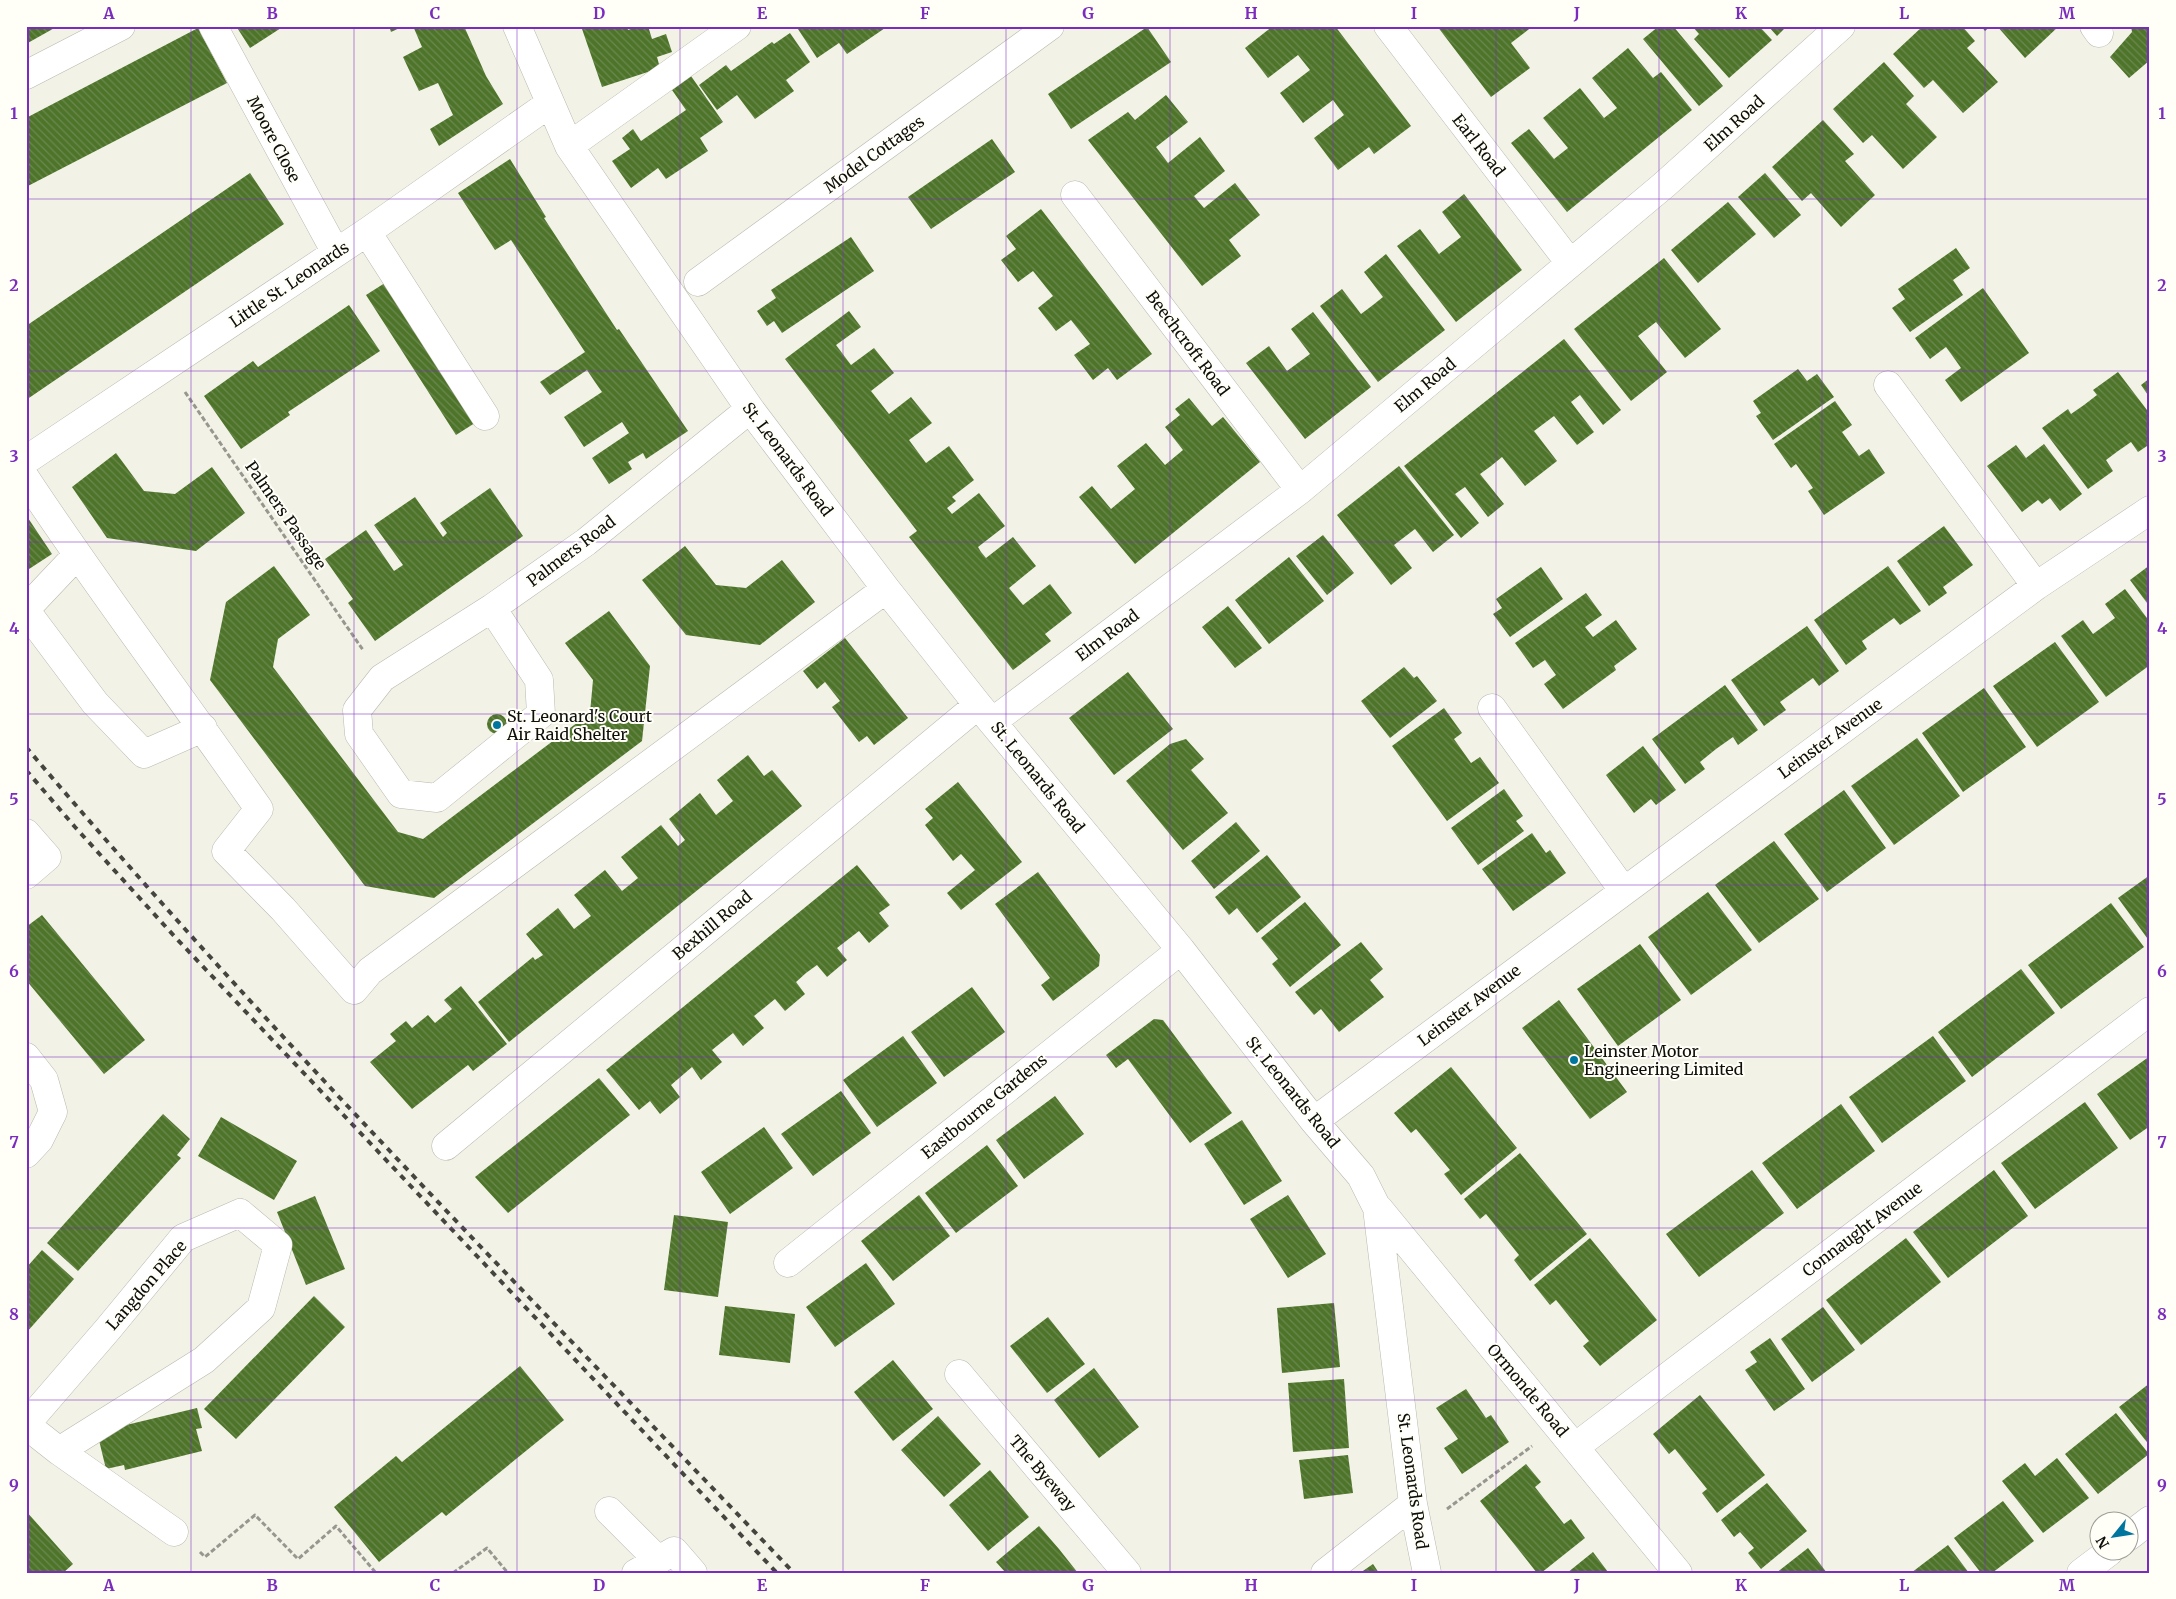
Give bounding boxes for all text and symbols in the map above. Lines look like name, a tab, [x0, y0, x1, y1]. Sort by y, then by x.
text: A	[102, 3, 115, 23]
text: B	[266, 3, 278, 23]
text: C	[430, 3, 440, 23]
text: D	[593, 3, 605, 23]
text: E	[757, 3, 768, 23]
text: F	[920, 3, 930, 23]
text: G	[1082, 3, 1094, 23]
text: H	[1244, 3, 1258, 23]
text: I	[1411, 3, 1417, 23]
text: J	[1573, 3, 1580, 23]
text: K	[1735, 3, 1747, 23]
text: L	[1899, 3, 1909, 23]
text: M	[2059, 3, 2076, 23]
street label: Elm Road	[1700, 91, 1768, 155]
street label: Moore Close	[243, 93, 305, 185]
text: 1	[10, 103, 18, 123]
text: 1	[2158, 103, 2166, 123]
street label: Earl Road	[1448, 110, 1510, 180]
street label: Model Cottages	[820, 111, 928, 197]
street label: Little St. Leonards	[226, 237, 353, 331]
text: 2	[9, 275, 19, 295]
text: 2	[2157, 275, 2167, 295]
street label: Beechcroft Road	[1142, 287, 1234, 400]
street label: Elm Road	[1390, 353, 1460, 416]
street label: St. Leonards Road	[739, 398, 838, 520]
text: 3	[9, 446, 19, 466]
text: 3	[2157, 446, 2167, 466]
street label: Palmers Passage	[241, 457, 331, 573]
street label: Palmers Road	[523, 511, 619, 591]
street label: Elm Road	[1072, 605, 1143, 665]
text: 4	[9, 618, 19, 638]
text: 4	[2157, 618, 2167, 638]
street label: Leinster Avenue	[1774, 694, 1886, 782]
place label: St. Leonard's Court Air Raid Shelter	[506, 706, 653, 744]
street label: St. Leonards Road	[987, 717, 1089, 837]
marker: St. Leonard's Court Air Raid Shelter	[491, 719, 503, 731]
text: 5	[9, 789, 19, 809]
text: 5	[2157, 789, 2167, 809]
street label: Bexhill Road	[668, 886, 756, 964]
street label: Leinster Avenue	[1414, 960, 1524, 1050]
text: 6	[9, 961, 19, 981]
text: 6	[2157, 961, 2167, 981]
street label: St. Leonards Road	[1242, 1032, 1344, 1152]
place label: Leinster Motor Engineering Limited	[1584, 1041, 1744, 1079]
street label: Eastbourne Gardens	[917, 1049, 1051, 1163]
marker: Leinster Motor Engineering Limited	[1568, 1054, 1580, 1066]
text: 7	[9, 1132, 19, 1152]
text: 7	[2157, 1132, 2167, 1152]
street label: Connaught Avenue	[1798, 1177, 1926, 1281]
street label: Langdon Place	[102, 1236, 190, 1334]
text: 8	[9, 1304, 19, 1324]
text: 8	[2157, 1304, 2167, 1324]
street label: Ormonde Road	[1483, 1339, 1573, 1441]
street label: St. Leonards Road	[1394, 1411, 1433, 1551]
street label: The Byeway	[1005, 1431, 1081, 1516]
text: 9	[9, 1475, 19, 1495]
text: 9	[2157, 1475, 2167, 1495]
north arrow	[2088, 1512, 2138, 1562]
text: N	[2092, 1533, 2113, 1552]
text: A	[102, 1575, 115, 1595]
text: B	[266, 1575, 278, 1595]
text: C	[430, 1575, 440, 1595]
text: D	[593, 1575, 605, 1595]
text: E	[757, 1575, 768, 1595]
text: F	[920, 1575, 930, 1595]
text: G	[1082, 1575, 1094, 1595]
text: H	[1244, 1575, 1258, 1595]
text: I	[1411, 1575, 1417, 1595]
text: J	[1573, 1575, 1580, 1595]
text: K	[1735, 1575, 1747, 1595]
text: L	[1899, 1575, 1909, 1595]
text: M	[2059, 1575, 2076, 1595]

